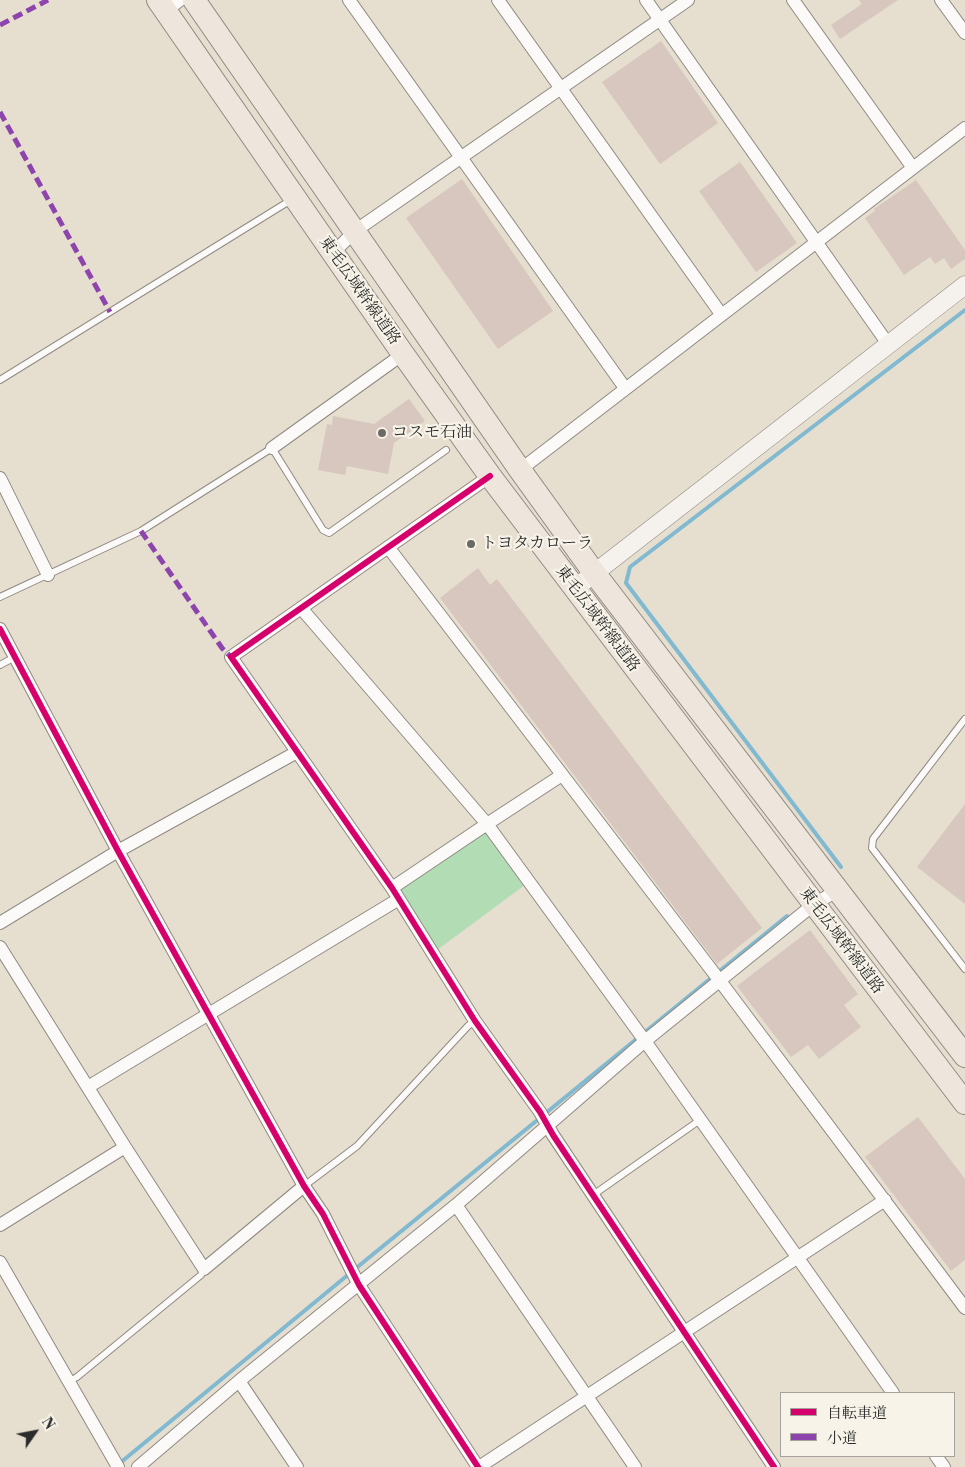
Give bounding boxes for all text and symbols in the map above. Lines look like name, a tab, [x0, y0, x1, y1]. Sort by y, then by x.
street label: 東毛広域幹線道路	[314, 233, 404, 349]
place label: コスモ石油	[392, 423, 472, 443]
marker: コスモ石油	[376, 427, 388, 439]
place label: トヨタカローラ	[481, 534, 593, 554]
marker: トヨタカローラ	[465, 538, 477, 550]
street label: 東毛広域幹線道路	[551, 562, 643, 676]
street label: 東毛広域幹線道路	[795, 884, 887, 998]
legend	[780, 1392, 955, 1457]
text: 自転車道	[827, 1404, 887, 1423]
north arrow	[10, 1407, 60, 1457]
text: N	[37, 1414, 58, 1433]
text: 小道	[827, 1429, 857, 1448]

